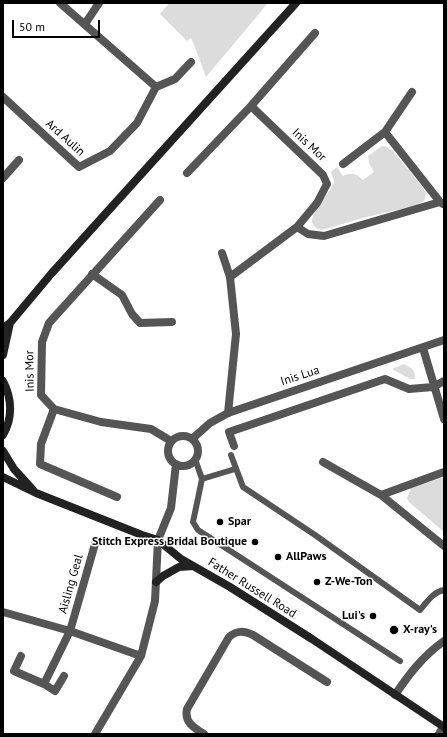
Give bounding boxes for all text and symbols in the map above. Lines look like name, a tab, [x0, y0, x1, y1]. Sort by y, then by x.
scale bar	[14, 12, 102, 38]
text: 50 m	[19, 19, 45, 34]
street label: Ard Aulin	[43, 117, 87, 159]
street label: Inis Mor	[289, 126, 329, 164]
street label: Inis Mor	[22, 350, 38, 392]
street label: Inis Lua	[279, 363, 321, 389]
place label: Spar	[228, 515, 251, 529]
marker: Spar	[215, 517, 225, 527]
place label: Stitch Express Bridal Boutique	[92, 535, 247, 549]
marker: Stitch Express Bridal Boutique	[250, 537, 260, 547]
place label: AllPaws	[286, 550, 326, 564]
marker: AllPaws	[273, 552, 283, 562]
street label: Aisling Geal	[56, 553, 86, 615]
street label: Father Russell Road	[205, 555, 299, 621]
place label: Z-We-Ton	[325, 575, 372, 589]
marker: Z-We-Ton	[312, 577, 322, 587]
place label: Lui's	[342, 609, 365, 623]
marker: Lui's	[368, 611, 378, 621]
place label: X-ray's	[403, 623, 437, 637]
marker: X-ray's	[388, 624, 400, 636]

